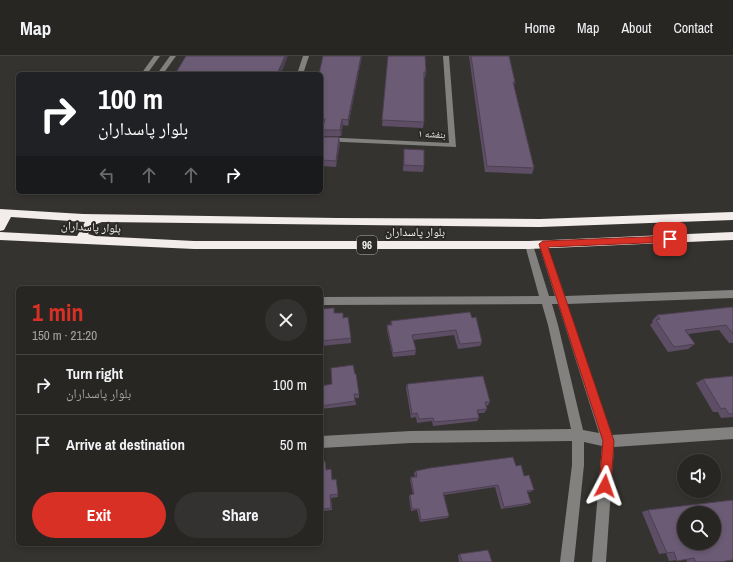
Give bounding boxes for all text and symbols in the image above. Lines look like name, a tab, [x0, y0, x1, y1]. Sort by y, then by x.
text: Map	[20, 15, 51, 41]
text: Home	[524, 19, 555, 37]
text: Map	[577, 19, 599, 37]
text: About	[621, 19, 651, 37]
text: Contact	[673, 19, 713, 37]
text: 100 m	[98, 80, 163, 118]
icon: right	[32, 88, 84, 140]
text: بلوار پاسداران	[98, 116, 188, 141]
street label: بنفشه ۱	[418, 127, 446, 141]
icon: left	[96, 164, 118, 186]
icon: ahead	[138, 164, 160, 186]
icon: ahead	[180, 164, 202, 186]
icon: right	[222, 164, 244, 186]
street label: بلوار پاسداران	[61, 217, 121, 237]
pin	[653, 222, 687, 256]
street label: بلوار پاسداران	[385, 224, 445, 240]
icon: arrive	[659, 228, 681, 250]
road number: 96	[357, 236, 377, 254]
text: 1 min	[32, 296, 83, 328]
button: close	[265, 299, 307, 341]
text: 150 m · 21:20	[32, 327, 97, 344]
text: Turn right	[66, 363, 123, 384]
icon: right	[32, 374, 54, 396]
text: 100 m	[273, 374, 307, 395]
text: بلوار پاسداران	[66, 385, 131, 402]
icon: arrive	[32, 434, 54, 456]
text: Arrive at destination	[66, 434, 185, 455]
text: 50 m	[280, 434, 307, 455]
map controls	[677, 454, 721, 550]
button: sound	[677, 454, 721, 498]
position arrow	[584, 465, 626, 507]
button: Exit	[32, 492, 166, 538]
button: Share	[174, 492, 307, 538]
button: search	[677, 506, 721, 550]

